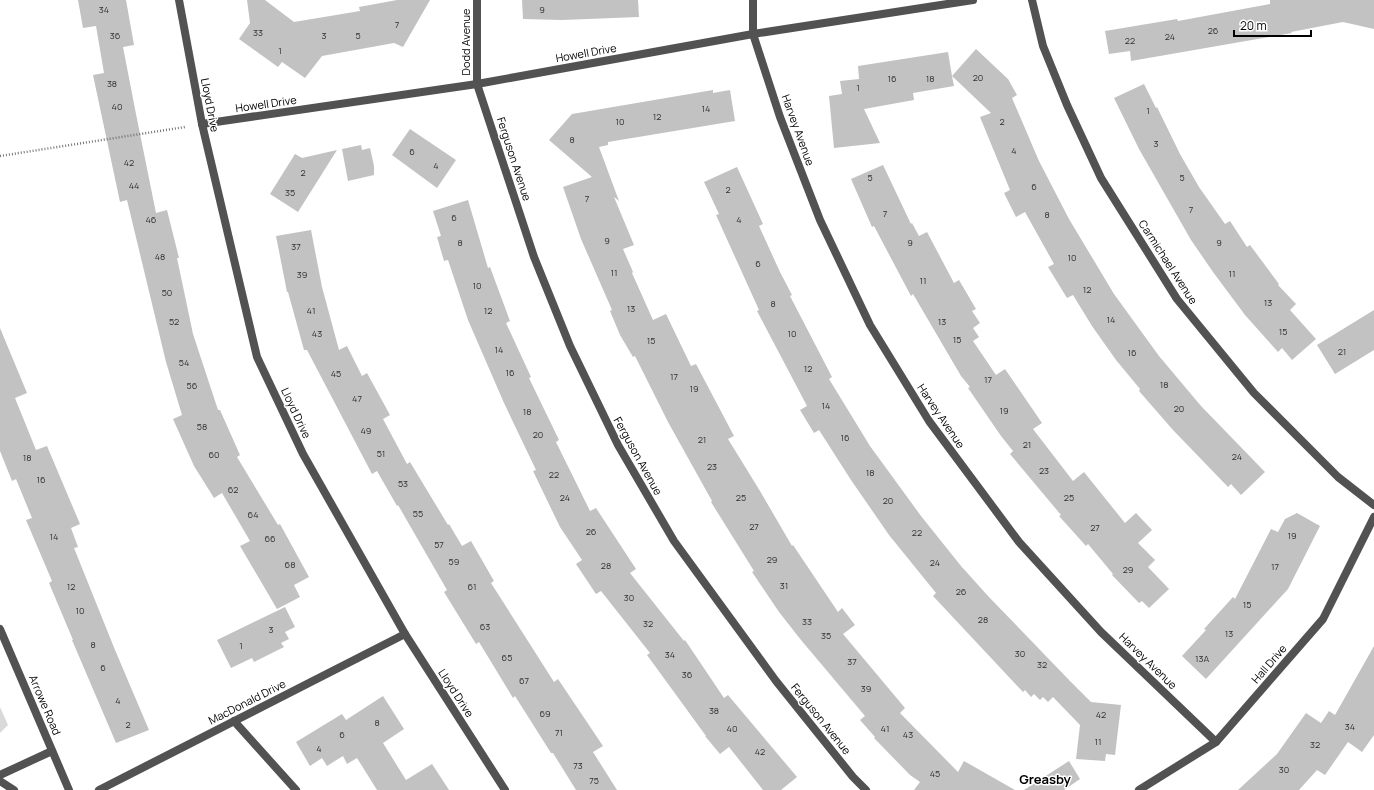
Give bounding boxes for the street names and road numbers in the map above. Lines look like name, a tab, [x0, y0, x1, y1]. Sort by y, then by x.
street label: Dodd Avenue	[458, 8, 473, 75]
street label: Howell Drive	[554, 40, 618, 65]
street label: Lloyd Drive	[198, 77, 223, 134]
street label: Howell Drive	[234, 92, 298, 115]
street label: Harvey Avenue	[779, 92, 819, 168]
street label: Ferguson Avenue	[494, 115, 535, 203]
street label: Carmichael Avenue	[1136, 217, 1202, 307]
street label: Harvey Avenue	[914, 380, 969, 451]
street label: Lloyd Drive	[278, 385, 315, 441]
street label: Ferguson Avenue	[611, 414, 666, 498]
street label: Harvey Avenue	[1116, 629, 1181, 692]
street label: Hall Drive	[1248, 641, 1290, 686]
street label: Lloyd Drive	[435, 666, 478, 720]
street label: Arrowe Road	[26, 672, 65, 737]
street label: MacDonald Drive	[206, 675, 289, 728]
street label: Ferguson Avenue	[788, 680, 855, 758]

